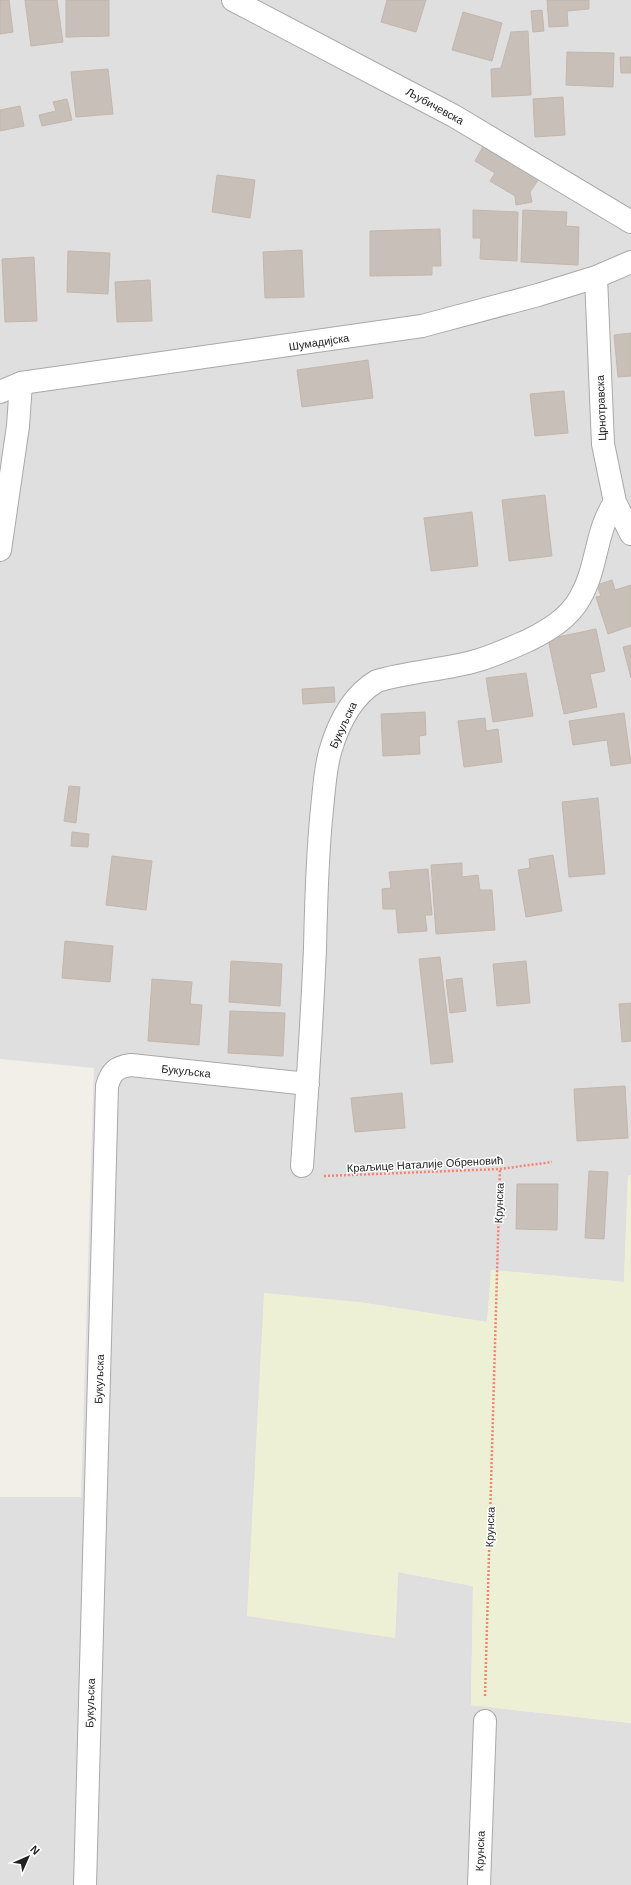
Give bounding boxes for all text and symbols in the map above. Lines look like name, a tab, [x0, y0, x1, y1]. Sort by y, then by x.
street label: Љубичевска	[404, 85, 467, 127]
street label: Шумадијска	[288, 331, 351, 353]
street label: Црнотравска	[594, 374, 608, 441]
street label: Букуљска	[327, 699, 359, 750]
street label: Букуљска	[161, 1062, 212, 1080]
street label: Краљице Наталије Обреновић	[347, 1154, 503, 1174]
street label: Крунска	[492, 1182, 506, 1224]
street label: Букуљска	[92, 1353, 106, 1404]
street label: Крунска	[483, 1506, 497, 1548]
street label: Букуљска	[83, 1677, 97, 1728]
street label: Крунска	[473, 1830, 487, 1872]
north arrow	[8, 1837, 48, 1877]
text: N	[28, 1843, 42, 1857]

